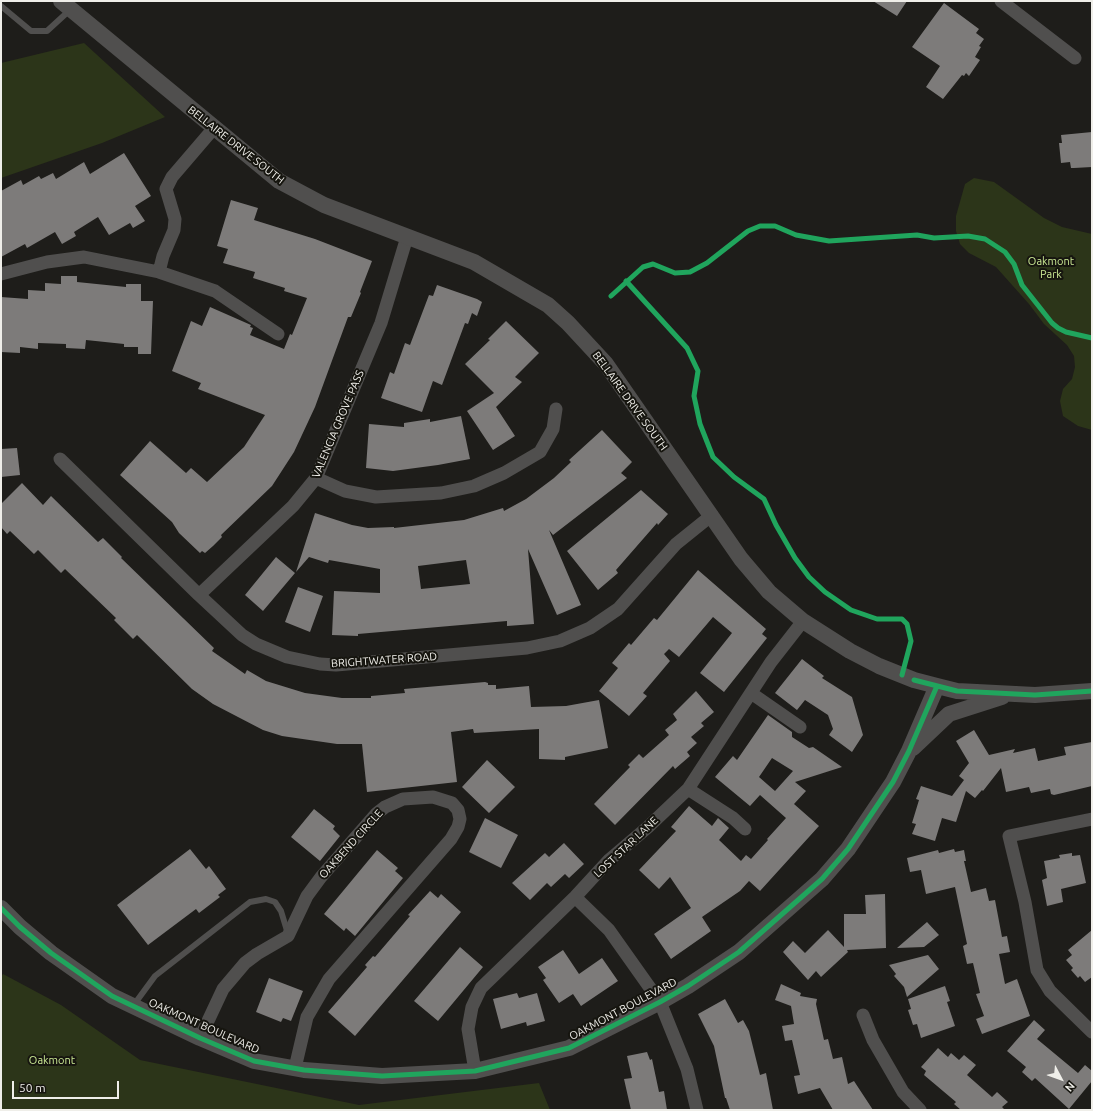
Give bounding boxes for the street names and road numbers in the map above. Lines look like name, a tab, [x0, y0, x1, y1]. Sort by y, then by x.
street label: BELLAIRE DRIVE SOUTH	[185, 103, 287, 187]
street label: BELLAIRE DRIVE SOUTH	[590, 349, 670, 453]
street label: VALENCIA GROVE PASS	[309, 368, 367, 480]
street label: BRIGHTWATER ROAD	[330, 650, 438, 670]
street label: OAKBEND CIRCLE	[317, 807, 385, 881]
street label: LOST STAR LANE	[591, 814, 661, 880]
street label: OAKMONT BOULEVARD	[567, 975, 679, 1043]
street label: OAKMONT BOULEVARD	[147, 996, 261, 1056]

